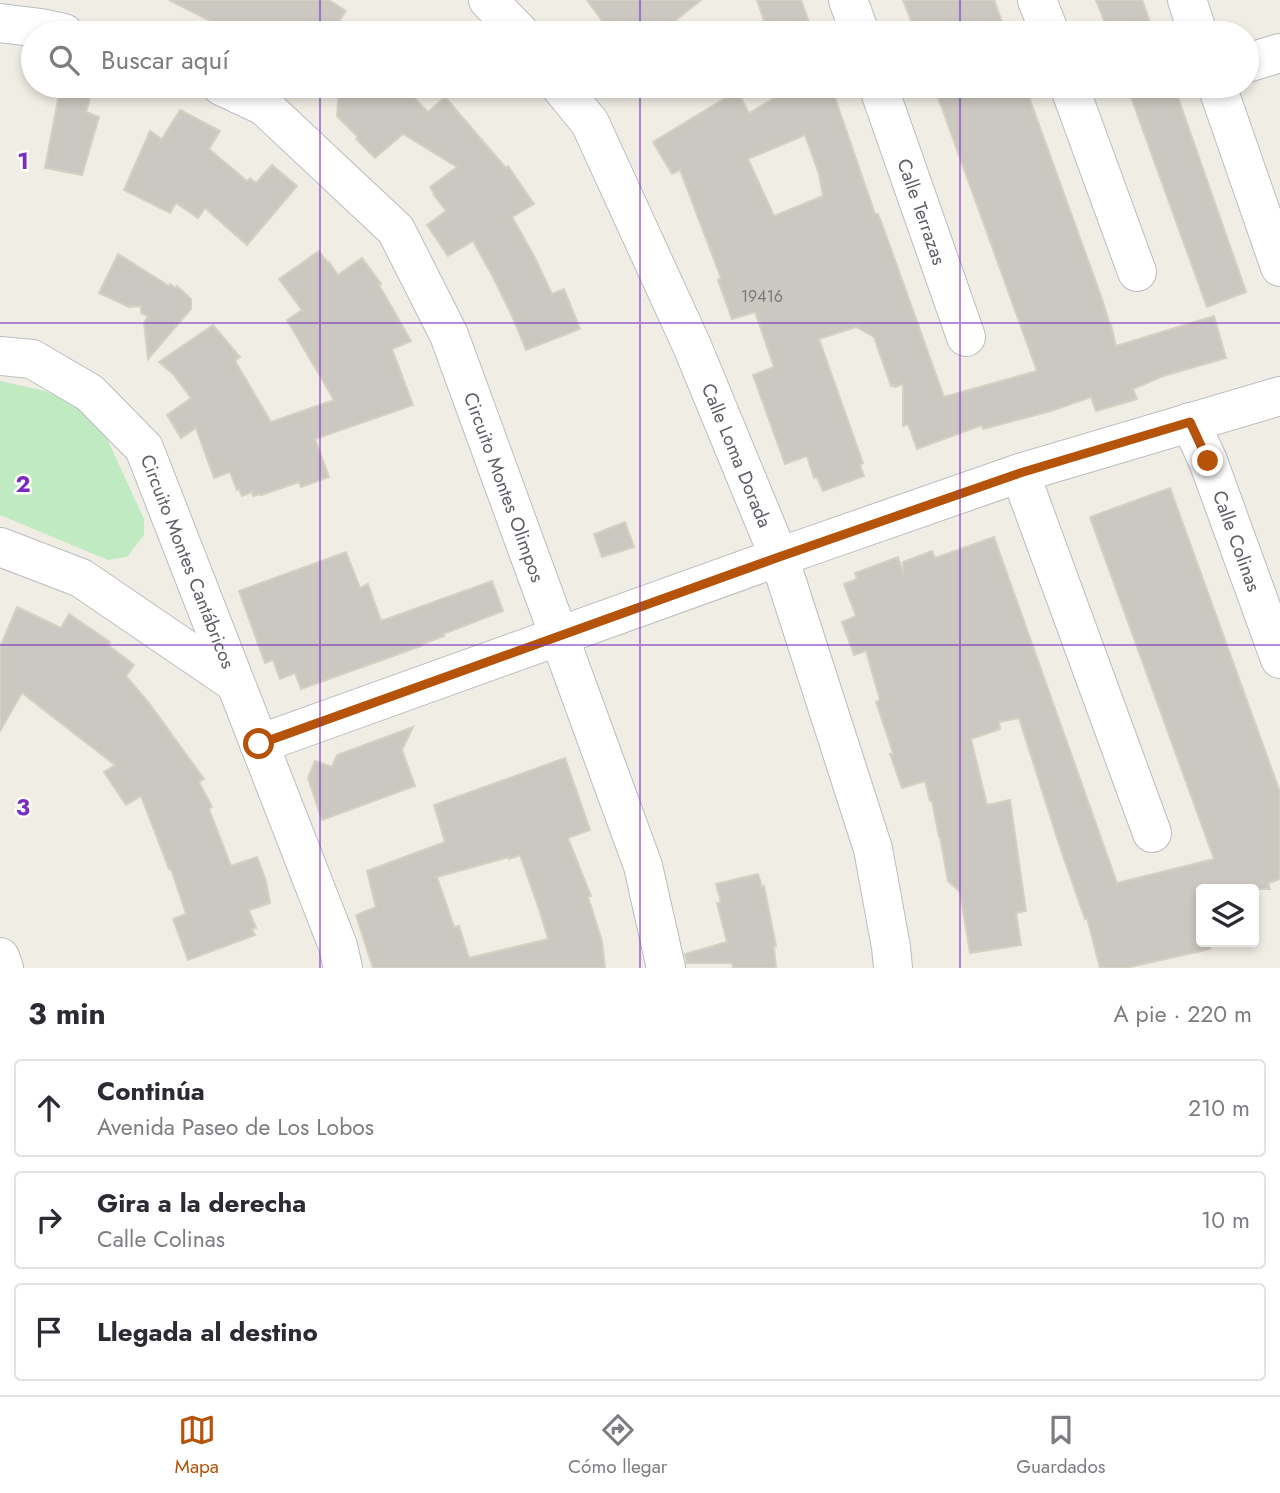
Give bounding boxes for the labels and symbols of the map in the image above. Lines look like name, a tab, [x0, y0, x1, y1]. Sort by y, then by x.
text: 1	[17, 144, 29, 178]
street label: Calle Terrazas	[890, 155, 953, 269]
house number: 19416	[741, 285, 783, 308]
street label: Calle Loma Dorada	[695, 379, 778, 532]
street label: Circuito Montes Olimpos	[457, 388, 551, 586]
route end	[1192, 445, 1223, 476]
street label: Circuito Montes Cantábricos	[134, 450, 242, 673]
text: 2	[15, 467, 31, 501]
street label: Calle Colinas	[1206, 487, 1267, 596]
route start	[243, 728, 274, 759]
text: 3	[16, 790, 30, 824]

